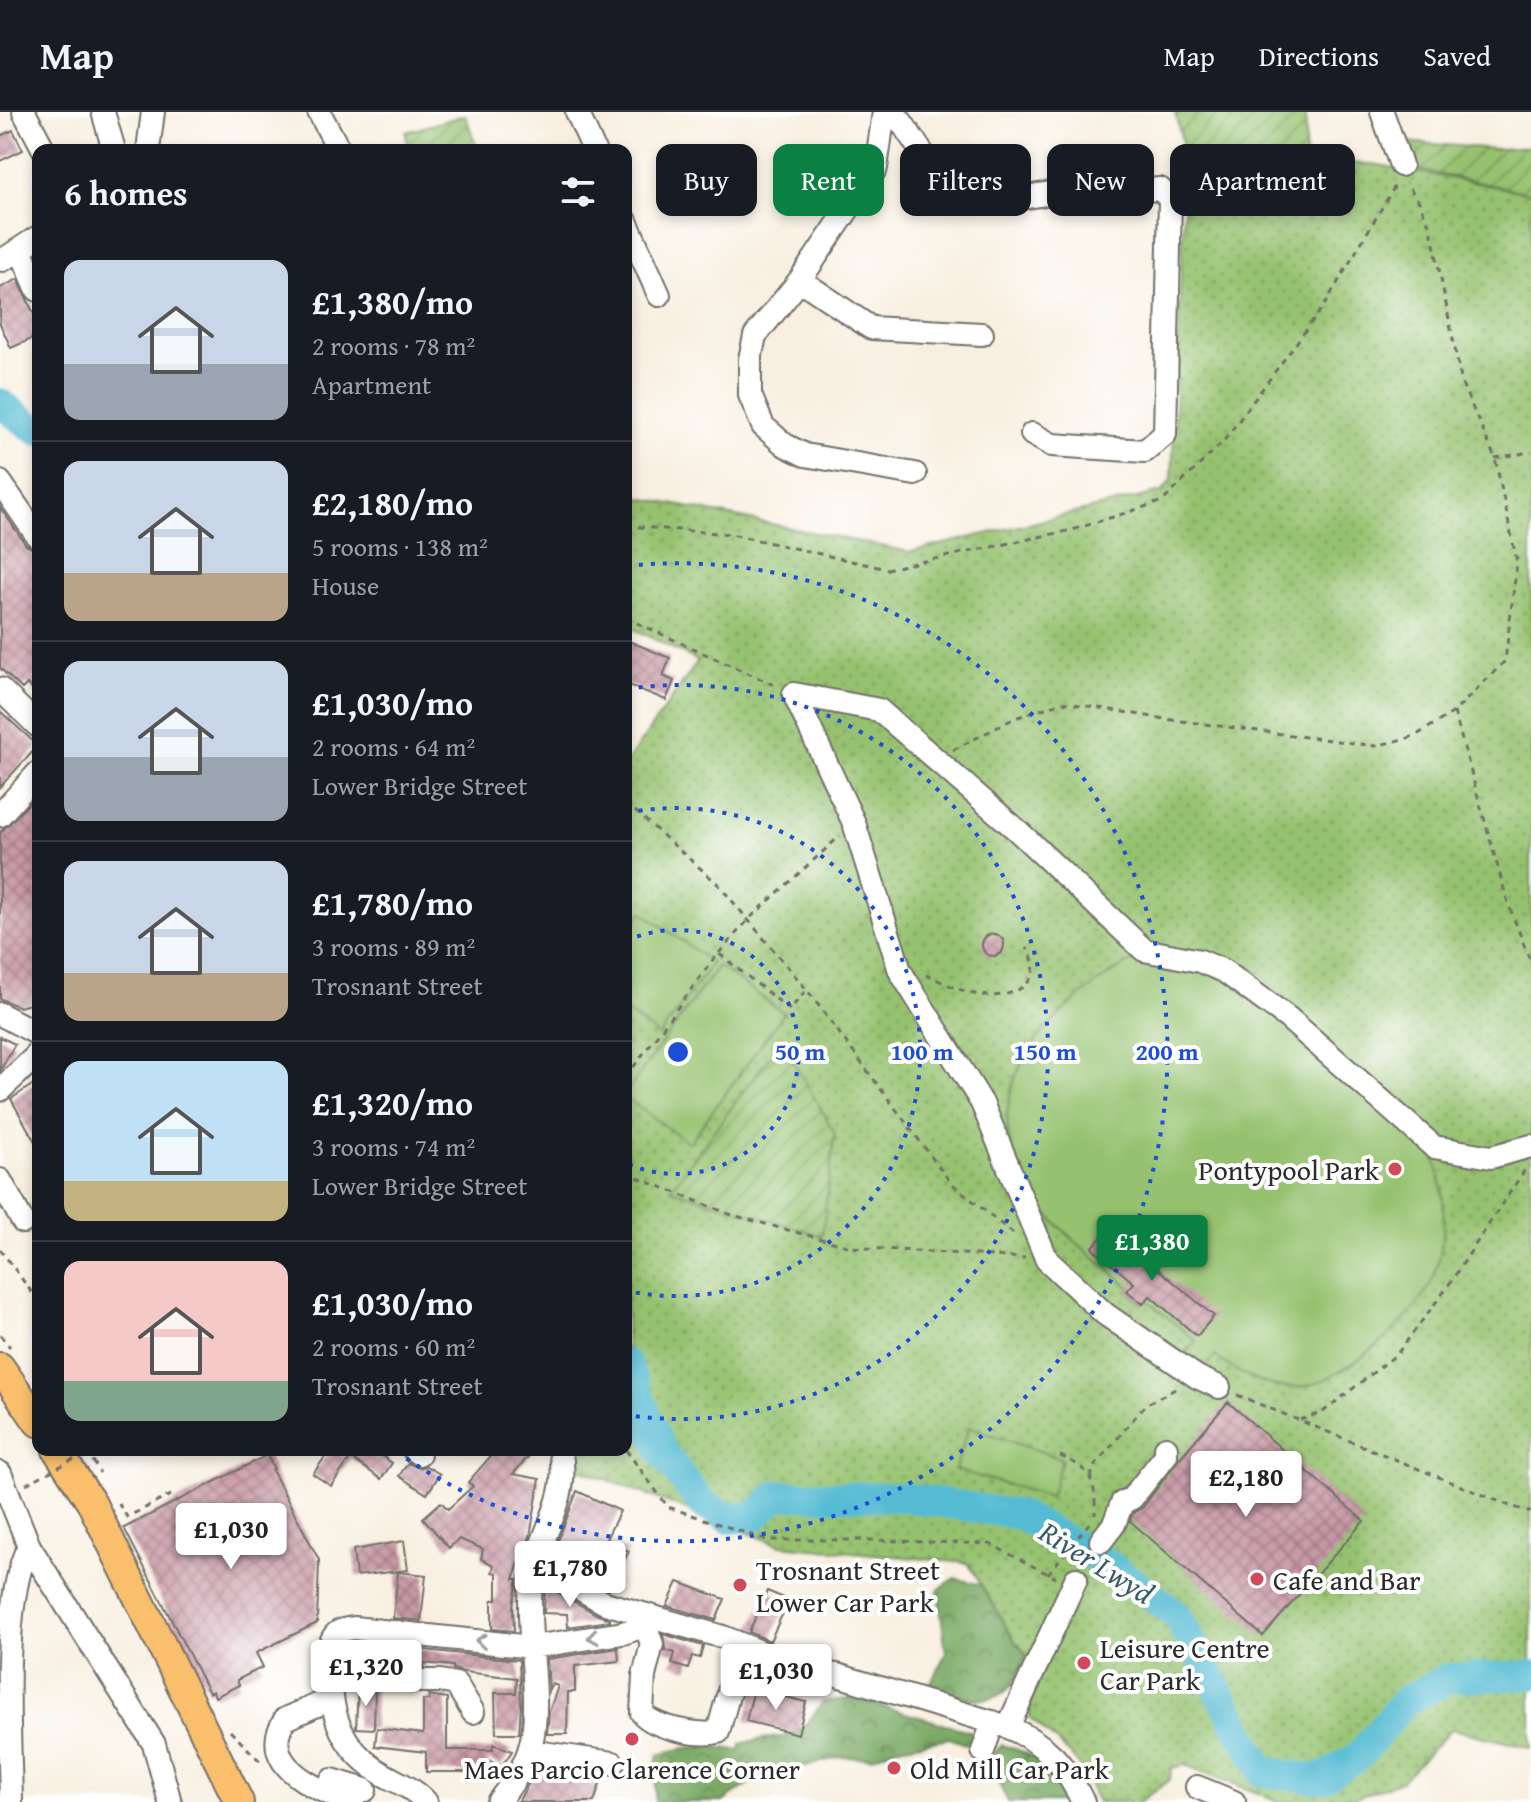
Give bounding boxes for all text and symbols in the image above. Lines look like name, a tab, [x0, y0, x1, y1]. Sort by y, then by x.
text: Map	[40, 27, 114, 83]
text: Map	[1163, 35, 1215, 76]
text: Directions	[1259, 35, 1379, 76]
text: Saved	[1423, 35, 1491, 76]
chip: Buy	[656, 144, 757, 216]
chip: Rent	[773, 144, 884, 216]
chip: Filters	[900, 144, 1031, 216]
chip: New	[1047, 144, 1154, 216]
chip: Apartment	[1170, 144, 1355, 216]
text: 6 homes	[64, 168, 188, 217]
icon: filters	[556, 170, 600, 214]
text: £1,380/mo	[312, 277, 473, 326]
icon: home	[128, 292, 224, 388]
text: 2 rooms · 78 m²	[312, 326, 475, 365]
text: Apartment	[312, 365, 431, 404]
text: £2,180/mo	[312, 478, 473, 527]
icon: home	[128, 493, 224, 589]
text: 5 rooms · 138 m²	[312, 527, 488, 566]
text: House	[312, 566, 379, 605]
text: £1,030/mo	[312, 678, 473, 727]
icon: home	[128, 693, 224, 789]
text: 2 rooms · 64 m²	[312, 727, 475, 766]
text: Lower Bridge Street	[312, 766, 527, 805]
text: £1,780/mo	[312, 878, 473, 927]
icon: home	[128, 893, 224, 989]
text: 3 rooms · 89 m²	[312, 927, 475, 966]
text: Trosnant Street	[312, 966, 483, 1005]
text: 50 m	[775, 1034, 826, 1069]
text: 100 m	[890, 1034, 954, 1069]
text: 150 m	[1013, 1034, 1077, 1069]
text: 200 m	[1135, 1034, 1199, 1069]
centre of rings	[664, 1038, 692, 1066]
text: £1,320/mo	[312, 1078, 473, 1127]
icon: home	[128, 1093, 224, 1189]
text: 3 rooms · 74 m²	[312, 1127, 475, 1166]
place label: Pontypool Park	[1198, 1149, 1380, 1190]
marker: Pontypool Park	[1386, 1160, 1404, 1178]
text: Lower Bridge Street	[312, 1166, 527, 1205]
pin: £1,380	[1087, 1215, 1217, 1283]
text: £1,380	[1115, 1221, 1189, 1260]
text: £1,030/mo	[312, 1278, 473, 1327]
icon: home	[128, 1293, 224, 1389]
text: 2 rooms · 60 m²	[312, 1327, 475, 1366]
text: Trosnant Street	[312, 1366, 483, 1405]
pin: £2,180	[1181, 1451, 1311, 1519]
text: £2,180	[1209, 1457, 1283, 1496]
pin: £1,030	[166, 1503, 296, 1571]
text: £1,030	[194, 1509, 268, 1548]
water label: River Lwyd	[1030, 1509, 1163, 1615]
pin: £1,780	[505, 1541, 635, 1609]
text: £1,780	[533, 1547, 607, 1586]
place label: Trosnant Street Lower Car Park	[756, 1549, 940, 1622]
place label: Cafe and Bar	[1273, 1559, 1421, 1600]
marker: Cafe and Bar	[1248, 1570, 1266, 1588]
marker: Trosnant Street Lower Car Park	[731, 1576, 749, 1594]
place label: Leisure Centre Car Park	[1100, 1627, 1270, 1700]
one-way arrow	[586, 1628, 600, 1645]
one-way arrow	[474, 1633, 487, 1650]
pin: £1,320	[301, 1640, 431, 1708]
pin: £1,030	[711, 1644, 841, 1712]
text: £1,320	[329, 1646, 403, 1685]
text: £1,030	[739, 1650, 813, 1689]
marker: Leisure Centre Car Park	[1075, 1654, 1093, 1672]
marker: Maes Parcio Clarence Corner	[623, 1730, 641, 1748]
place label: Maes Parcio Clarence Corner	[464, 1748, 801, 1789]
place label: Old Mill Car Park	[910, 1748, 1110, 1789]
marker: Old Mill Car Park	[885, 1759, 903, 1777]

